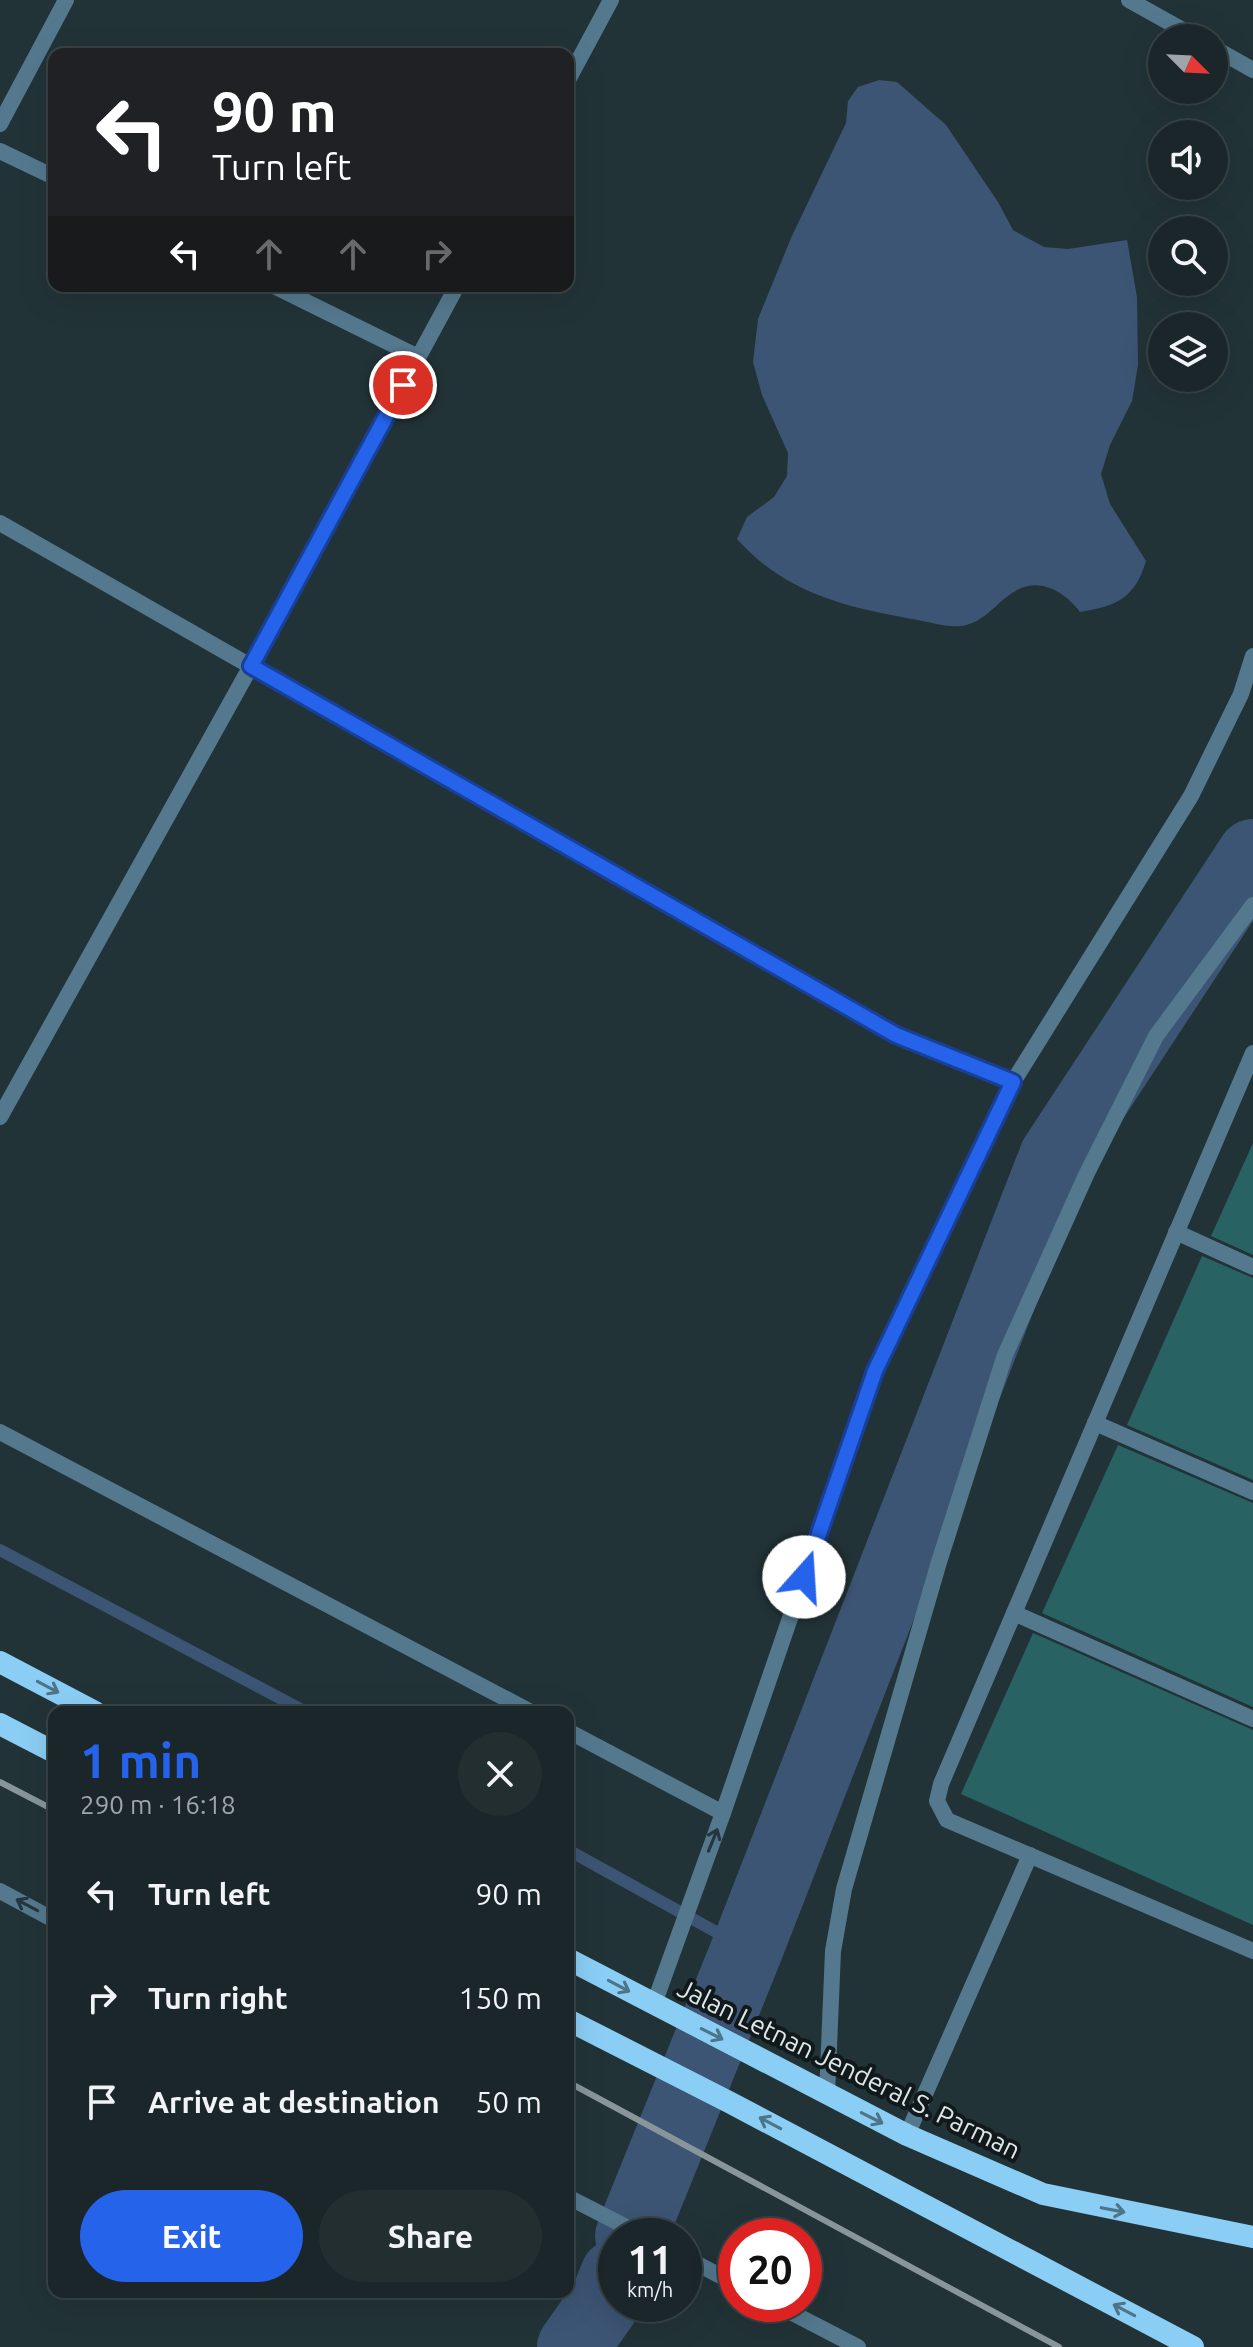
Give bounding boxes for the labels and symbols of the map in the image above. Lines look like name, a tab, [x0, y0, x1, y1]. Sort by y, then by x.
north arrow	[1148, 24, 1228, 104]
pin	[369, 351, 437, 419]
position arrow	[762, 1535, 846, 1619]
one-way arrow	[35, 1680, 59, 1696]
one-way arrow	[706, 1828, 721, 1853]
one-way arrow	[16, 1897, 39, 1913]
street label: Jalan Letnan Jenderal S. Parman	[673, 1973, 1025, 2164]
one-way arrow	[607, 1978, 630, 1994]
one-way arrow	[699, 2026, 723, 2042]
one-way arrow	[859, 2110, 883, 2126]
one-way arrow	[759, 2115, 782, 2131]
one-way arrow	[1100, 2204, 1126, 2219]
speed limit sign: 20	[718, 2218, 822, 2322]
one-way arrow	[1112, 2302, 1136, 2318]

